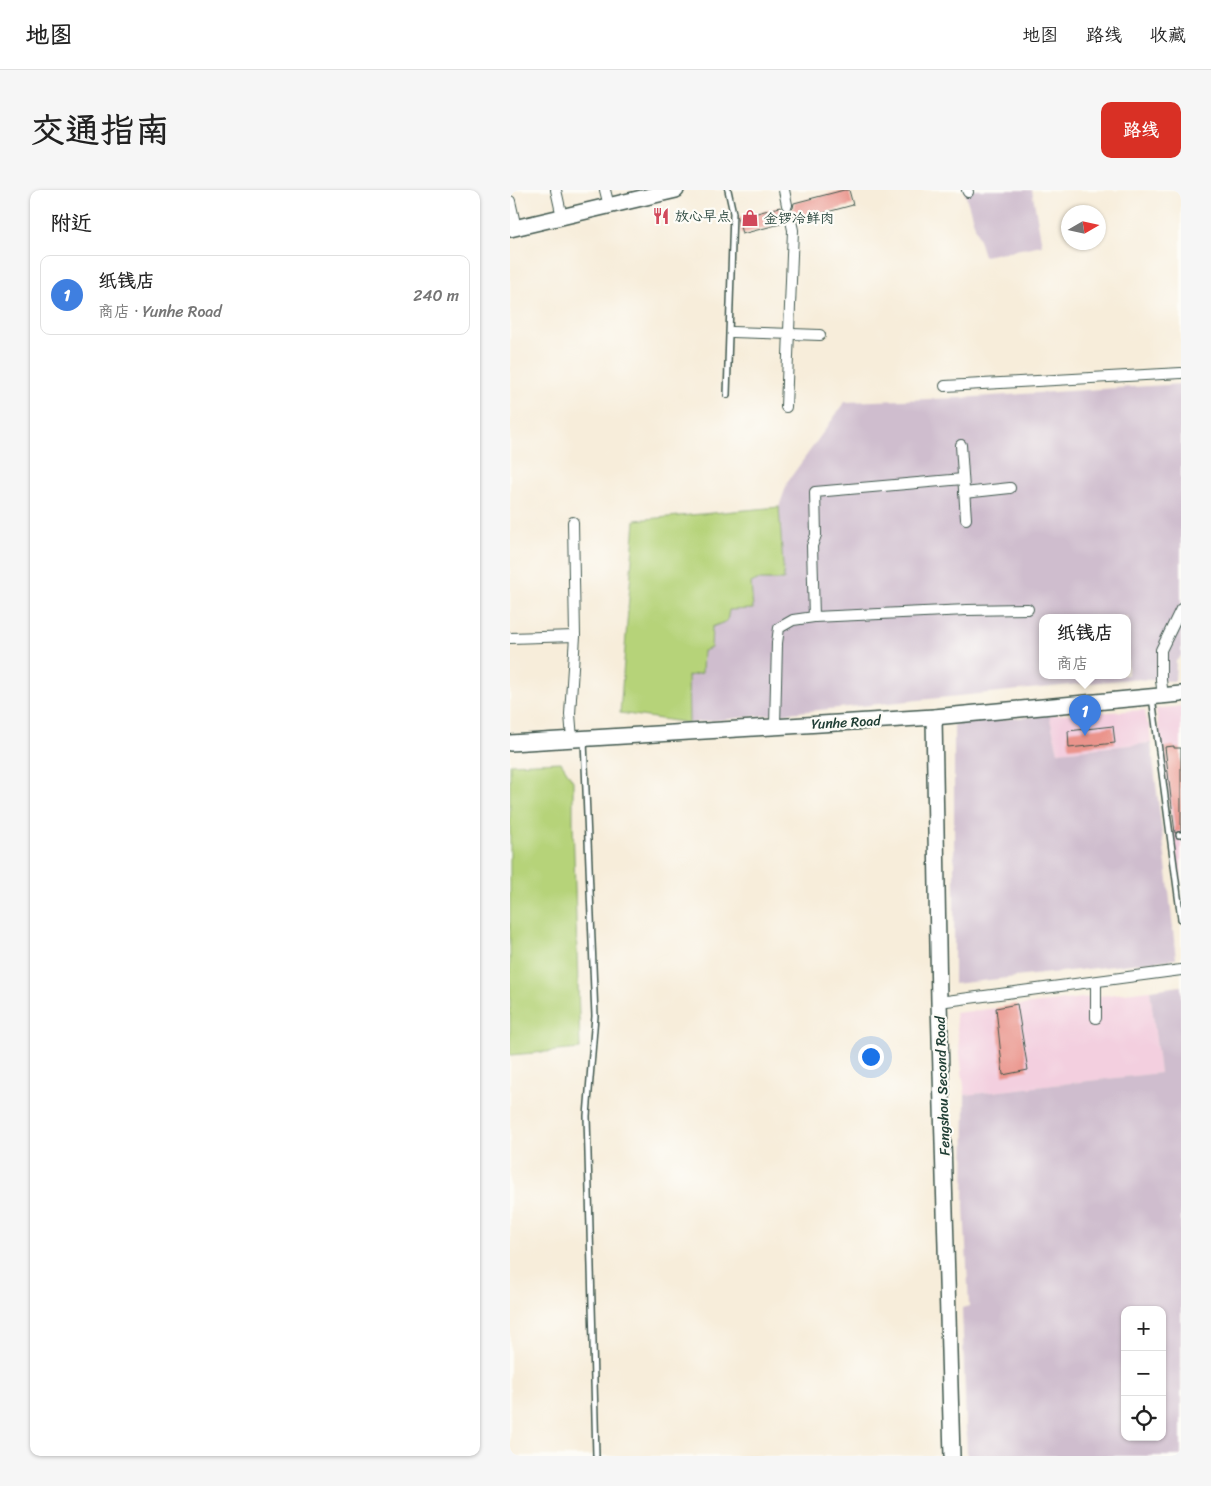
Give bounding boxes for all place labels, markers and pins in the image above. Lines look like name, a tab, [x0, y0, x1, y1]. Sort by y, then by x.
place label: 放心早点	[675, 204, 731, 229]
restaurant icon: 放心早点	[651, 206, 671, 226]
place label: 金锣冷鲜肉	[764, 206, 834, 231]
shop icon: 金锣冷鲜肉	[740, 208, 760, 228]
pin: 1	[1069, 695, 1101, 736]

